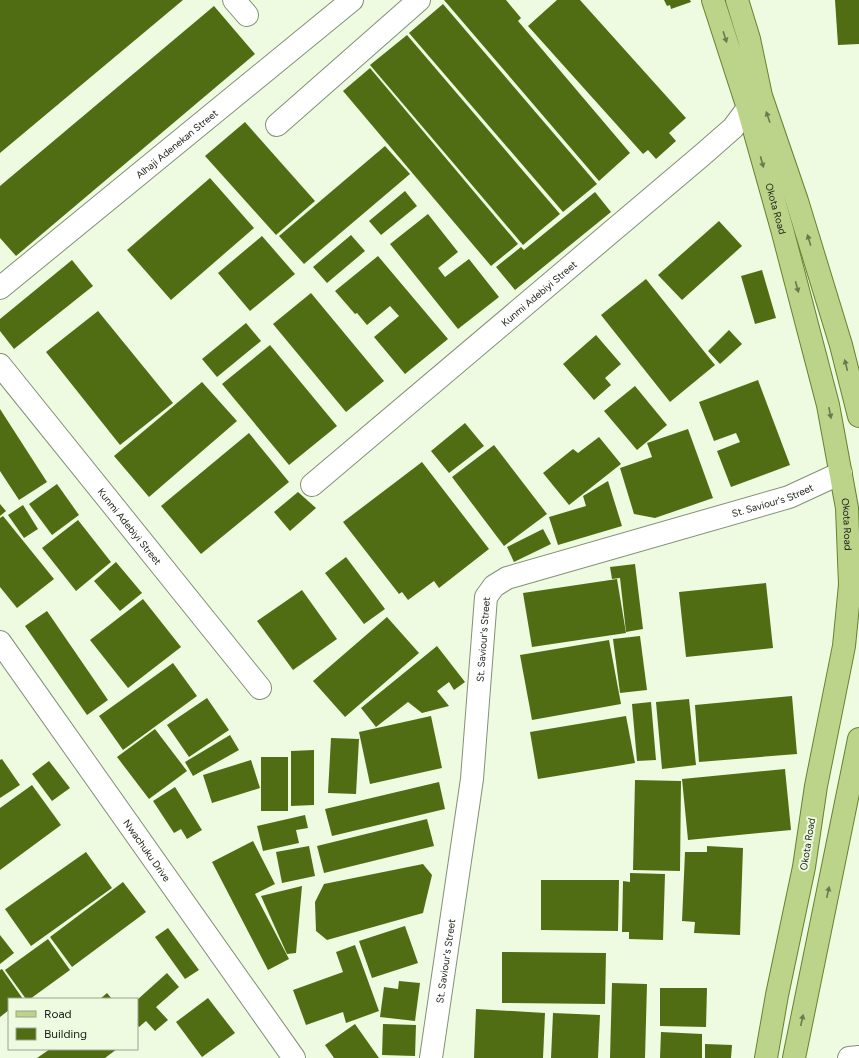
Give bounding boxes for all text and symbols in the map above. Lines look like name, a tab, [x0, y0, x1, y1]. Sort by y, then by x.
one-way arrow	[722, 32, 728, 44]
street label: Alhaji Adenekan Street	[133, 106, 221, 181]
one-way arrow	[765, 110, 771, 122]
one-way arrow	[759, 156, 765, 168]
street label: Okota Road	[762, 182, 789, 236]
one-way arrow	[806, 234, 812, 246]
street label: Kunmi Adebiyi Street	[499, 258, 580, 329]
one-way arrow	[795, 281, 801, 293]
one-way arrow	[843, 359, 849, 371]
one-way arrow	[827, 407, 833, 419]
street label: St. Saviour's Street	[730, 481, 816, 520]
street label: Kunmi Adebiyi Street	[95, 485, 164, 568]
street label: Okota Road	[838, 497, 855, 551]
street label: St. Saviour's Street	[473, 596, 493, 682]
street label: Nwachuku Drive	[120, 817, 174, 885]
street label: Okota Road	[797, 817, 818, 871]
one-way arrow	[825, 886, 831, 899]
street label: St. Saviour's Street	[433, 918, 458, 1004]
legend	[8, 998, 138, 1050]
text: Road	[44, 1007, 72, 1021]
one-way arrow	[799, 1014, 805, 1026]
text: Building	[44, 1027, 87, 1041]

